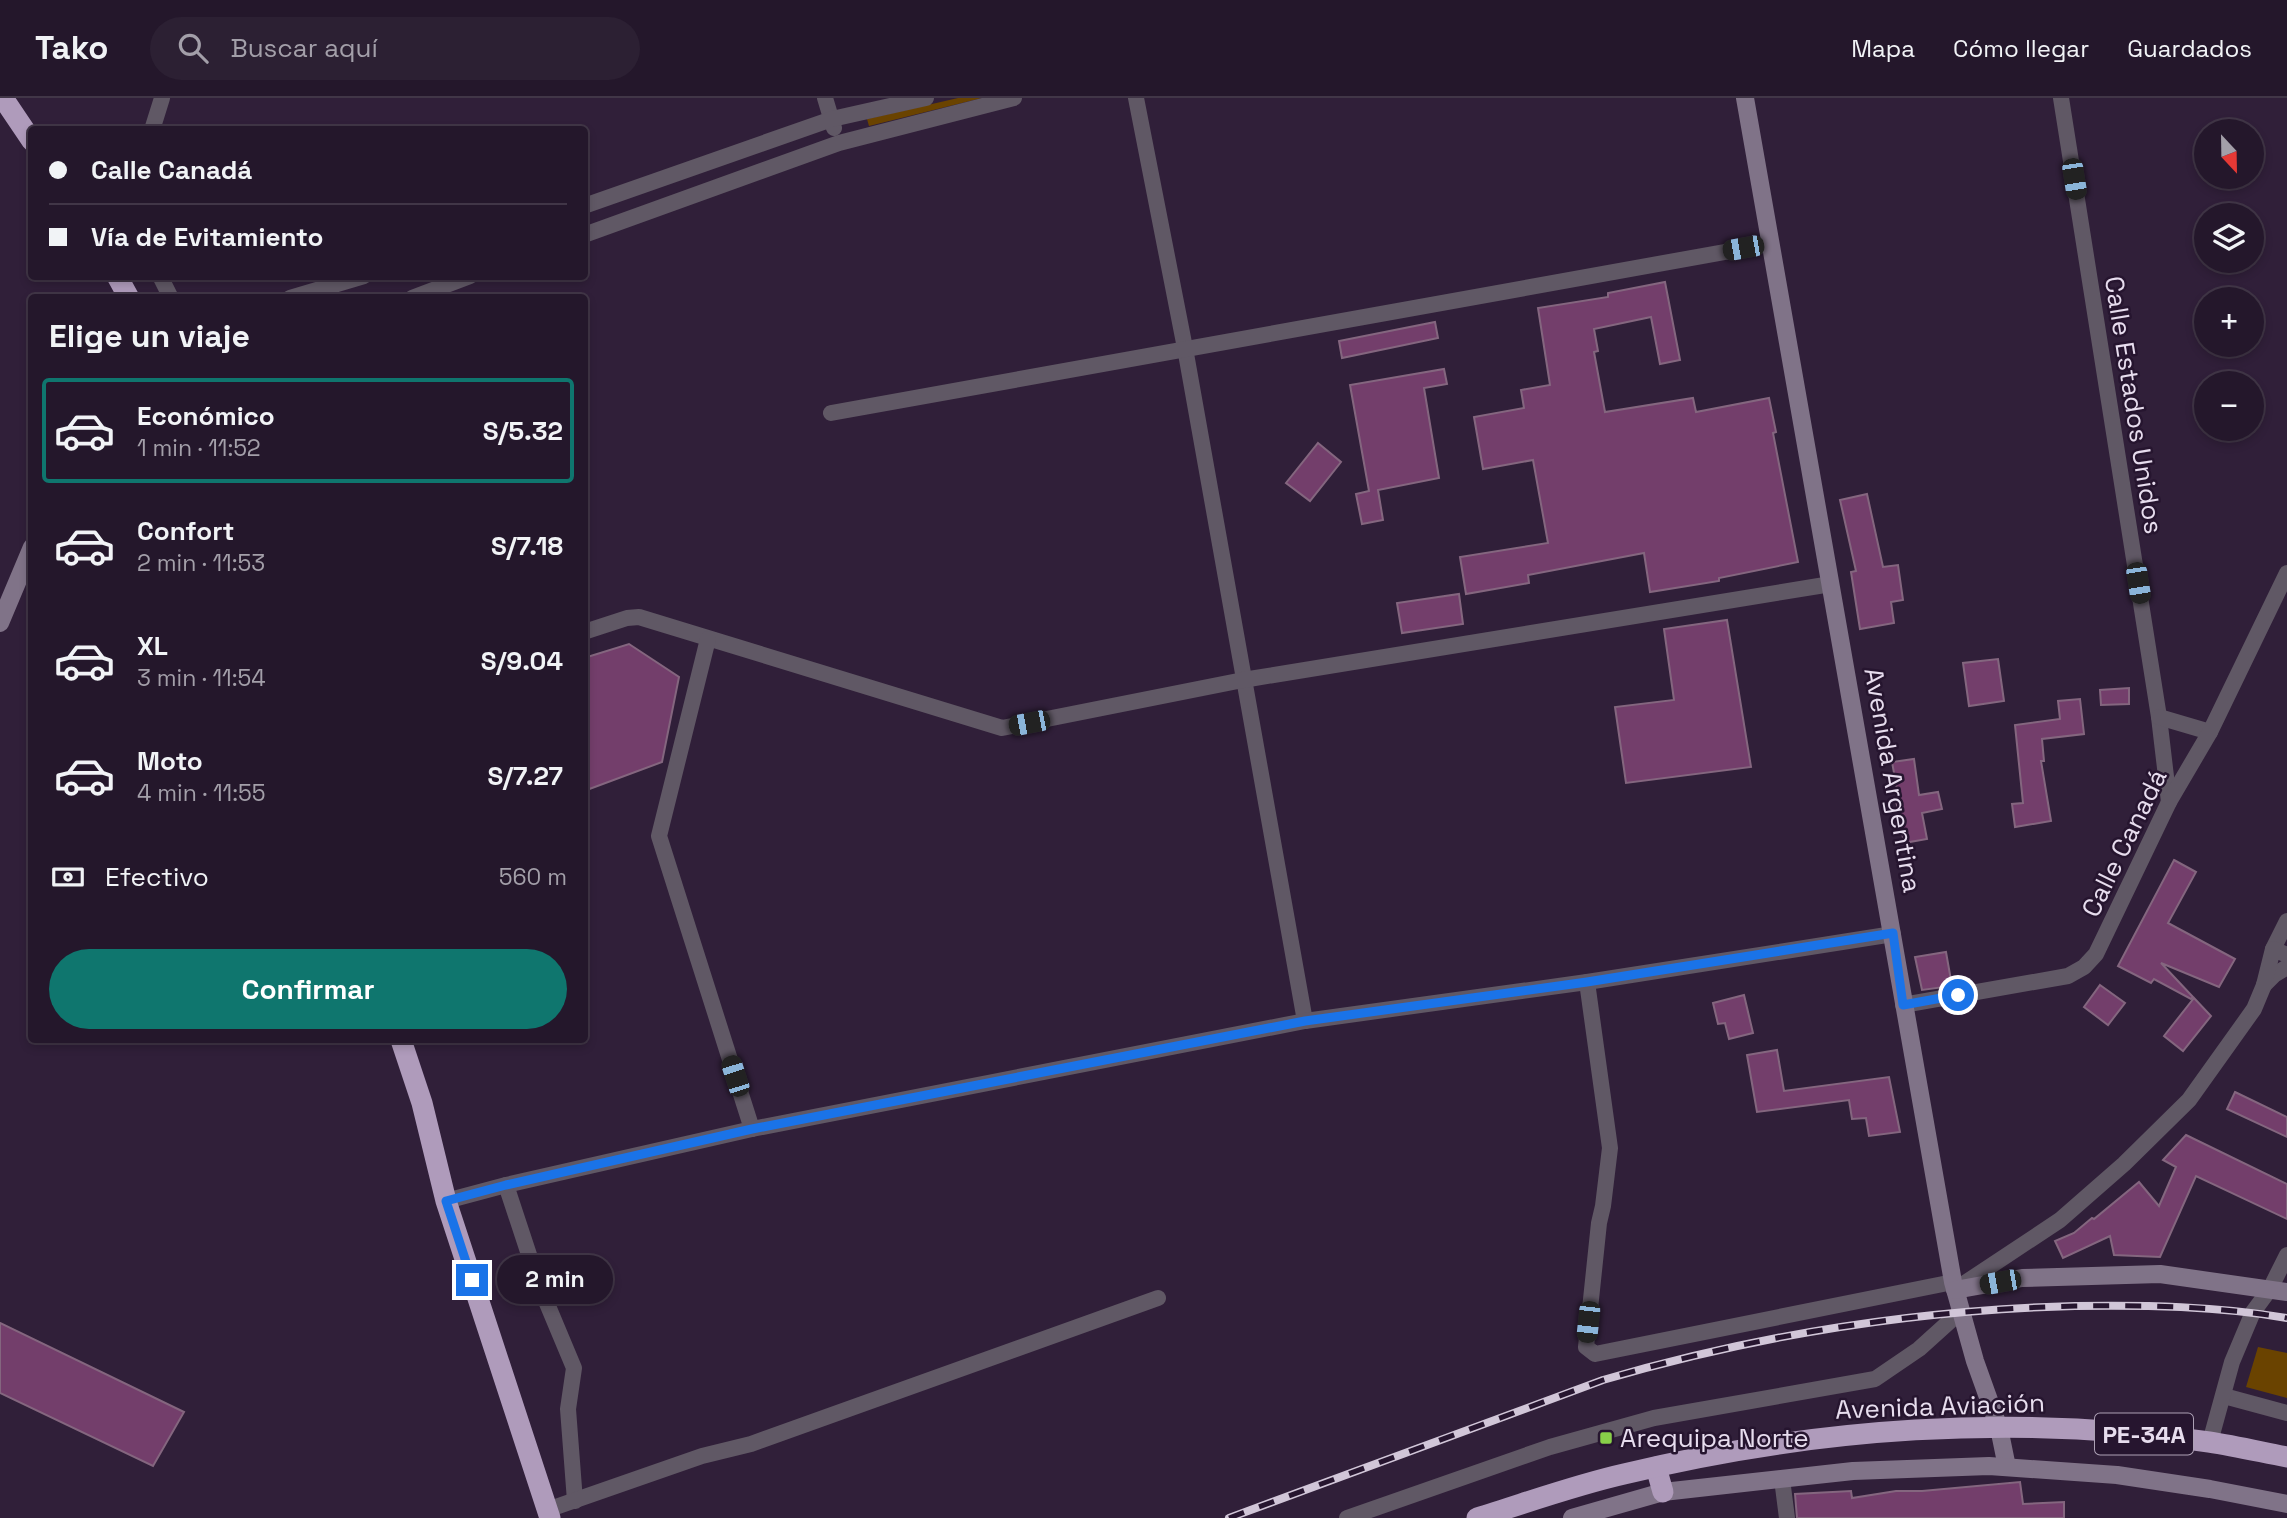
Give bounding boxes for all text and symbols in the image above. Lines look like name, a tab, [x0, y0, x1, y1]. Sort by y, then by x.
search box	[150, 17, 640, 80]
text: Tako	[35, 27, 108, 69]
icon: search	[174, 29, 212, 67]
text: Buscar aquí	[230, 31, 378, 65]
text: Mapa	[1851, 33, 1915, 64]
text: Cómo llegar	[1953, 33, 2089, 64]
text: Guardados	[2127, 33, 2252, 64]
north arrow	[2194, 119, 2264, 189]
map controls	[2194, 119, 2264, 441]
text: Calle Canadá	[91, 153, 252, 187]
car	[2061, 157, 2088, 201]
button: layers	[2194, 203, 2264, 273]
text: Vía de Evitamiento	[91, 220, 323, 254]
car	[1721, 234, 1766, 262]
street label: Calle Estados Unidos	[2097, 274, 2171, 536]
button: +	[2194, 287, 2264, 357]
text: Elige un viaje	[49, 316, 250, 356]
button: −	[2194, 371, 2264, 441]
icon: car	[53, 399, 116, 462]
text: Económico	[137, 399, 275, 433]
text: S/5.32	[483, 414, 563, 448]
text: 1 min · 11:52	[137, 433, 261, 463]
icon: car	[53, 514, 116, 577]
text: Confort	[137, 514, 234, 548]
text: S/7.18	[491, 529, 563, 563]
text: 2 min · 11:53	[137, 548, 265, 578]
car	[2125, 561, 2152, 605]
icon: car	[53, 629, 116, 692]
text: XL	[137, 629, 168, 663]
text: S/9.04	[481, 644, 563, 678]
text: 3 min · 11:54	[137, 663, 266, 693]
street label: Avenida Argentina	[1856, 665, 1930, 895]
car	[1007, 709, 1052, 737]
icon: car	[53, 744, 116, 807]
text: Moto	[137, 744, 203, 778]
text: S/7.27	[487, 759, 563, 793]
street label: Calle Canadá	[2074, 763, 2174, 923]
text: 4 min · 11:55	[137, 778, 266, 808]
icon: cash	[49, 858, 87, 896]
text: Efectivo	[105, 860, 209, 894]
text: 560 m	[499, 862, 567, 892]
button: Confirmar	[49, 949, 567, 1029]
route start	[1942, 979, 1974, 1011]
car	[719, 1053, 752, 1099]
callout: 2 min	[496, 1256, 612, 1304]
route end	[456, 1264, 488, 1296]
text: 2 min	[525, 1264, 585, 1294]
car	[1978, 1268, 2023, 1296]
car	[1576, 1300, 1601, 1344]
street label: Avenida Aviación	[1834, 1385, 2046, 1427]
road number: PE-34A	[2095, 1414, 2193, 1454]
place label: Arequipa Norte	[1620, 1421, 1809, 1455]
marker: Arequipa Norte	[1598, 1430, 1614, 1446]

